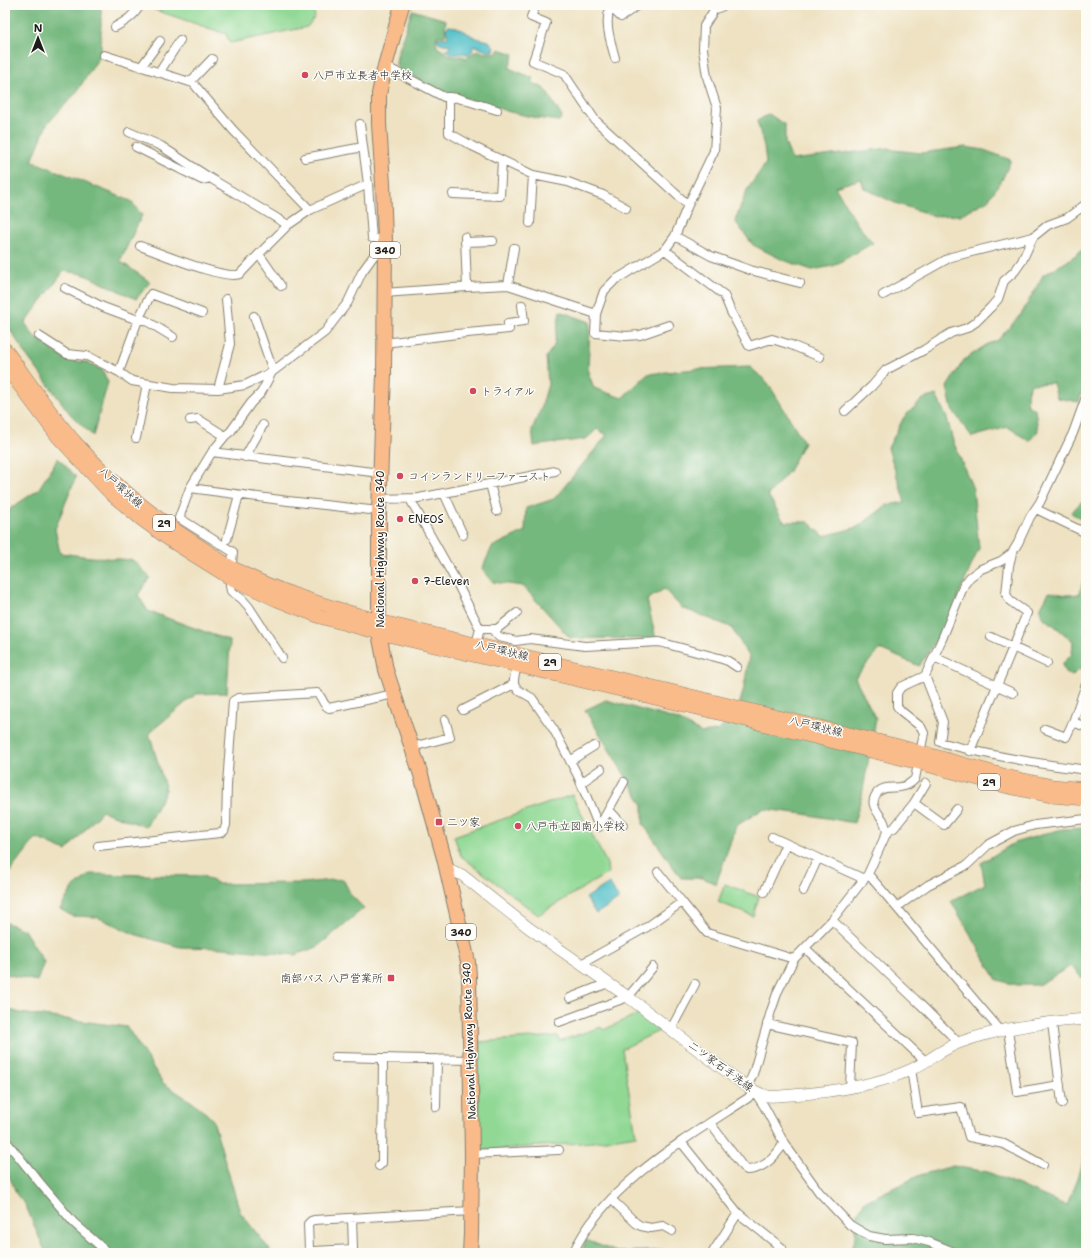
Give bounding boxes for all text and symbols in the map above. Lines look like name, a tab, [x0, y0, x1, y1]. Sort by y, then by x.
north arrow	[18, 18, 58, 58]
text: N	[34, 21, 43, 36]
place label: 八戸市立長者中学校	[313, 68, 412, 83]
marker: 八戸市立長者中学校	[300, 70, 310, 80]
road number: 340	[370, 242, 400, 258]
place label: トライアル	[481, 384, 535, 399]
marker: トライアル	[468, 386, 478, 396]
street label: 八戸環状線	[95, 463, 146, 511]
place label: コインランドリーファースト	[408, 469, 551, 484]
street label: National Highway Route 340	[373, 470, 388, 628]
marker: コインランドリーファースト	[395, 471, 405, 481]
place label: ENEOS	[408, 512, 444, 527]
marker: ENEOS	[395, 514, 405, 524]
road number: 29	[153, 515, 175, 531]
place label: 7-Eleven	[423, 574, 470, 589]
marker: 7-Eleven	[410, 576, 420, 586]
street label: 八戸環状線	[473, 637, 530, 664]
road number: 29	[539, 654, 561, 670]
street label: 八戸環状線	[787, 713, 844, 740]
road number: 29	[978, 774, 1000, 790]
place label: 二ツ家	[447, 815, 480, 830]
marker: 二ツ家	[434, 817, 444, 827]
place label: 八戸市立図南小学校	[526, 819, 625, 834]
marker: 八戸市立図南小学校	[513, 821, 523, 831]
road number: 340	[446, 924, 476, 940]
street label: National Highway Route 340	[459, 962, 480, 1120]
place label: 南部バス 八戸営業所	[280, 971, 383, 986]
marker: 南部バス 八戸営業所	[386, 973, 396, 983]
street label: 二ツ家石手洗線	[685, 1038, 756, 1095]

